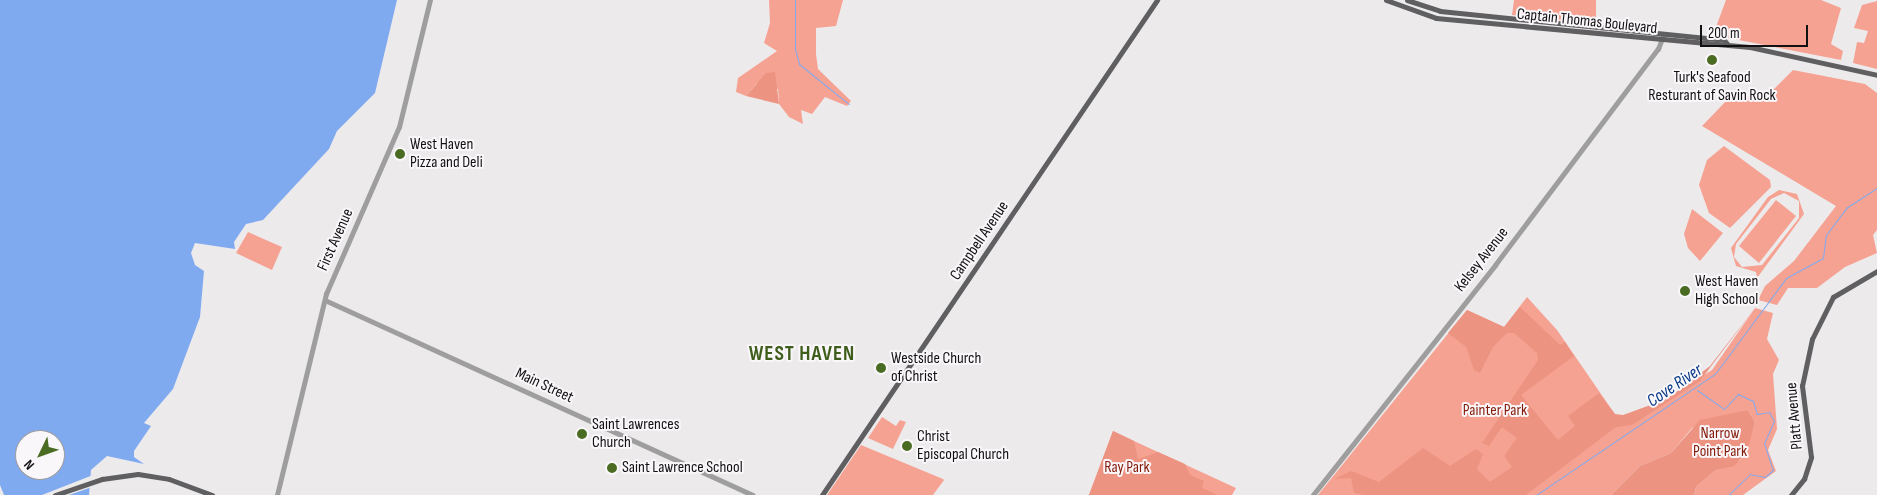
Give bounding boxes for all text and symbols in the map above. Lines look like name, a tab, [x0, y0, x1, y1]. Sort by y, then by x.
street label: Captain Thomas Boulevard	[1516, 5, 1658, 39]
scale bar	[1702, 15, 1810, 47]
text: 200 m	[1708, 24, 1740, 43]
marker: Turk's Seafood Resturant of Savin Rock	[1706, 54, 1718, 66]
place label: Turk's Seafood Resturant of Savin Rock	[1648, 68, 1776, 106]
place label: West Haven Pizza and Deli	[410, 135, 483, 173]
marker: West Haven Pizza and Deli	[394, 148, 406, 160]
street label: Campbell Avenue	[947, 198, 1013, 284]
street label: First Avenue	[314, 206, 358, 274]
street label: Kelsey Avenue	[1451, 224, 1513, 296]
place label: West Haven High School	[1695, 272, 1758, 310]
marker: West Haven High School	[1679, 285, 1691, 297]
district label: WEST HAVEN	[747, 341, 857, 367]
place label: Westside Church of Christ	[891, 349, 981, 387]
water label: Cove River	[1643, 360, 1707, 412]
marker: Westside Church of Christ	[875, 362, 887, 374]
street label: Main Street	[512, 364, 576, 408]
street label: Platt Avenue	[1783, 382, 1807, 450]
park label: Painter Park	[1463, 401, 1527, 421]
place label: Saint Lawrences Church	[592, 415, 679, 453]
park label: Narrow Point Park	[1693, 424, 1747, 462]
place label: Christ Episcopal Church	[917, 427, 1009, 465]
marker: Saint Lawrences Church	[576, 428, 588, 440]
north arrow	[15, 430, 65, 480]
marker: Christ Episcopal Church	[901, 440, 913, 452]
text: N	[20, 456, 38, 473]
place label: Saint Lawrence School	[622, 458, 743, 478]
park label: Ray Park	[1104, 458, 1150, 478]
marker: Saint Lawrence School	[606, 462, 618, 474]

